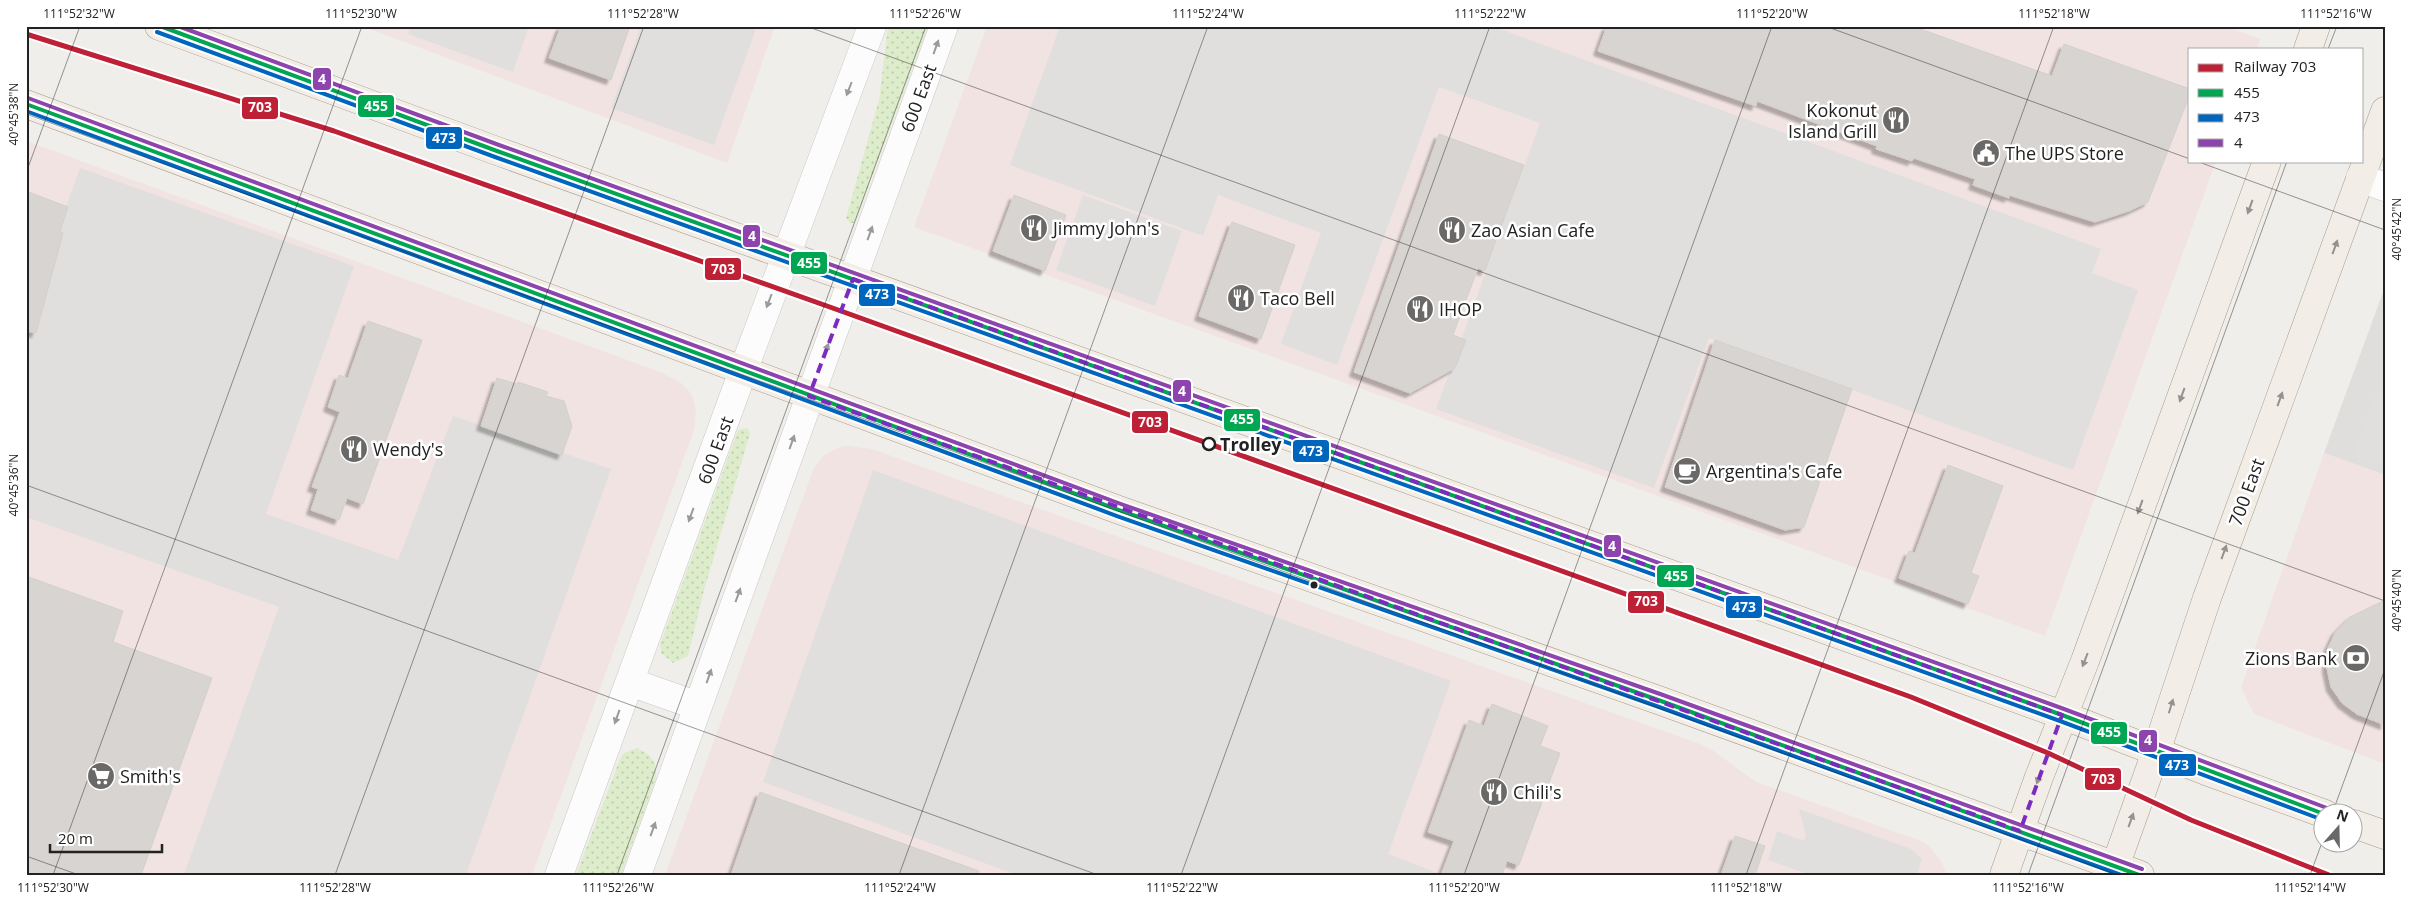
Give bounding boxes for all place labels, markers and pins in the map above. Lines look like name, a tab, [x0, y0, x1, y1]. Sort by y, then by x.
place label: Kokonut Island Grill	[1788, 98, 1877, 143]
restaurant icon: Kokonut Island Grill	[1881, 105, 1911, 135]
public building icon: The UPS Store	[1971, 138, 2001, 168]
place label: The UPS Store	[2005, 141, 2124, 165]
restaurant icon: Jimmy John's	[1019, 213, 1049, 243]
restaurant icon: Zao Asian Cafe	[1437, 215, 1467, 245]
place label: Jimmy John's	[1051, 216, 1160, 240]
place label: Zao Asian Cafe	[1471, 218, 1595, 242]
restaurant icon: Taco Bell	[1226, 283, 1256, 313]
place label: Taco Bell	[1260, 286, 1335, 310]
restaurant icon: IHOP	[1405, 294, 1435, 324]
place label: IHOP	[1439, 297, 1482, 321]
place label: Trolley	[1220, 432, 1282, 456]
restaurant icon: Wendy's	[339, 434, 369, 464]
place label: Wendy's	[373, 437, 443, 461]
marker: Trolley	[1202, 437, 1216, 451]
cafe icon: Argentina's Cafe	[1672, 456, 1702, 486]
place label: Argentina's Cafe	[1706, 459, 1842, 483]
unlabelled marker	[1309, 580, 1319, 590]
bank icon: Zions Bank	[2341, 643, 2371, 673]
place label: Zions Bank	[2245, 646, 2338, 670]
supermarket icon: Smith's	[86, 761, 116, 791]
place label: Smith's	[120, 764, 181, 788]
restaurant icon: Chili's	[1479, 777, 1509, 807]
place label: Chili's	[1513, 780, 1562, 804]

